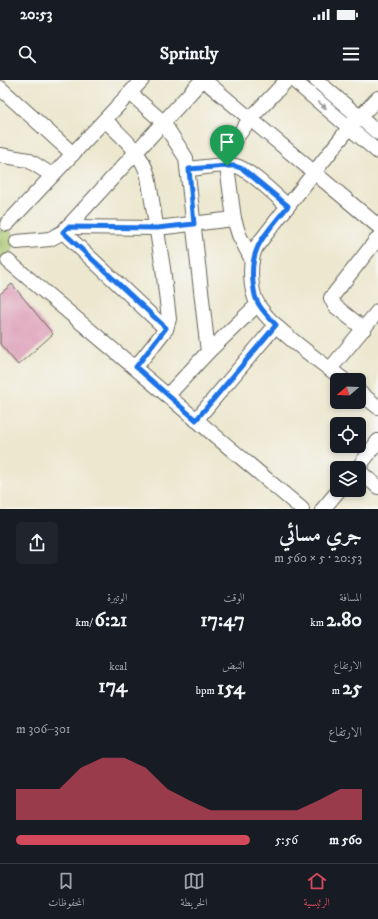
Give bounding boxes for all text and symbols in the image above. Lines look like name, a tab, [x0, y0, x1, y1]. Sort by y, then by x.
text: 20:53	[20, 5, 52, 24]
icon: search	[16, 43, 38, 65]
text: Sprintly	[160, 43, 218, 65]
icon: menu	[340, 43, 362, 65]
one-way arrow	[317, 101, 328, 110]
pin	[210, 125, 244, 166]
icon: arrive	[216, 131, 238, 153]
north arrow	[330, 373, 366, 409]
map controls	[330, 373, 366, 497]
button: locate	[330, 417, 366, 453]
button: layers	[330, 461, 366, 497]
text: جري مسائي	[279, 521, 362, 548]
button: share	[16, 522, 58, 564]
text: 20:53 · 5 × 560 m	[274, 550, 362, 566]
text: الوتيرة	[107, 591, 127, 605]
text: الوقت	[224, 591, 245, 605]
text: المسافة	[340, 591, 362, 605]
text: 6:21	[95, 608, 127, 633]
text: 17:47	[200, 608, 245, 633]
text: 2.80	[326, 608, 362, 633]
text: /km	[75, 616, 95, 630]
text: km	[310, 616, 326, 630]
text: النبض	[222, 659, 245, 673]
text: الارتفاع	[333, 659, 362, 673]
text: kcal	[109, 660, 127, 674]
text: 174	[98, 674, 127, 699]
text: 154	[217, 676, 245, 701]
text: 25	[342, 676, 362, 701]
text: bpm	[196, 684, 217, 698]
text: m	[332, 684, 342, 698]
text: 301–306 m	[16, 721, 71, 737]
text: الارتفاع	[328, 724, 362, 740]
text: 5:56	[275, 832, 298, 848]
text: 560 m	[329, 832, 362, 848]
tab: المحفوظات	[48, 870, 84, 913]
tab: الخريطة	[181, 870, 207, 913]
tab: الرئيسية	[303, 870, 330, 913]

